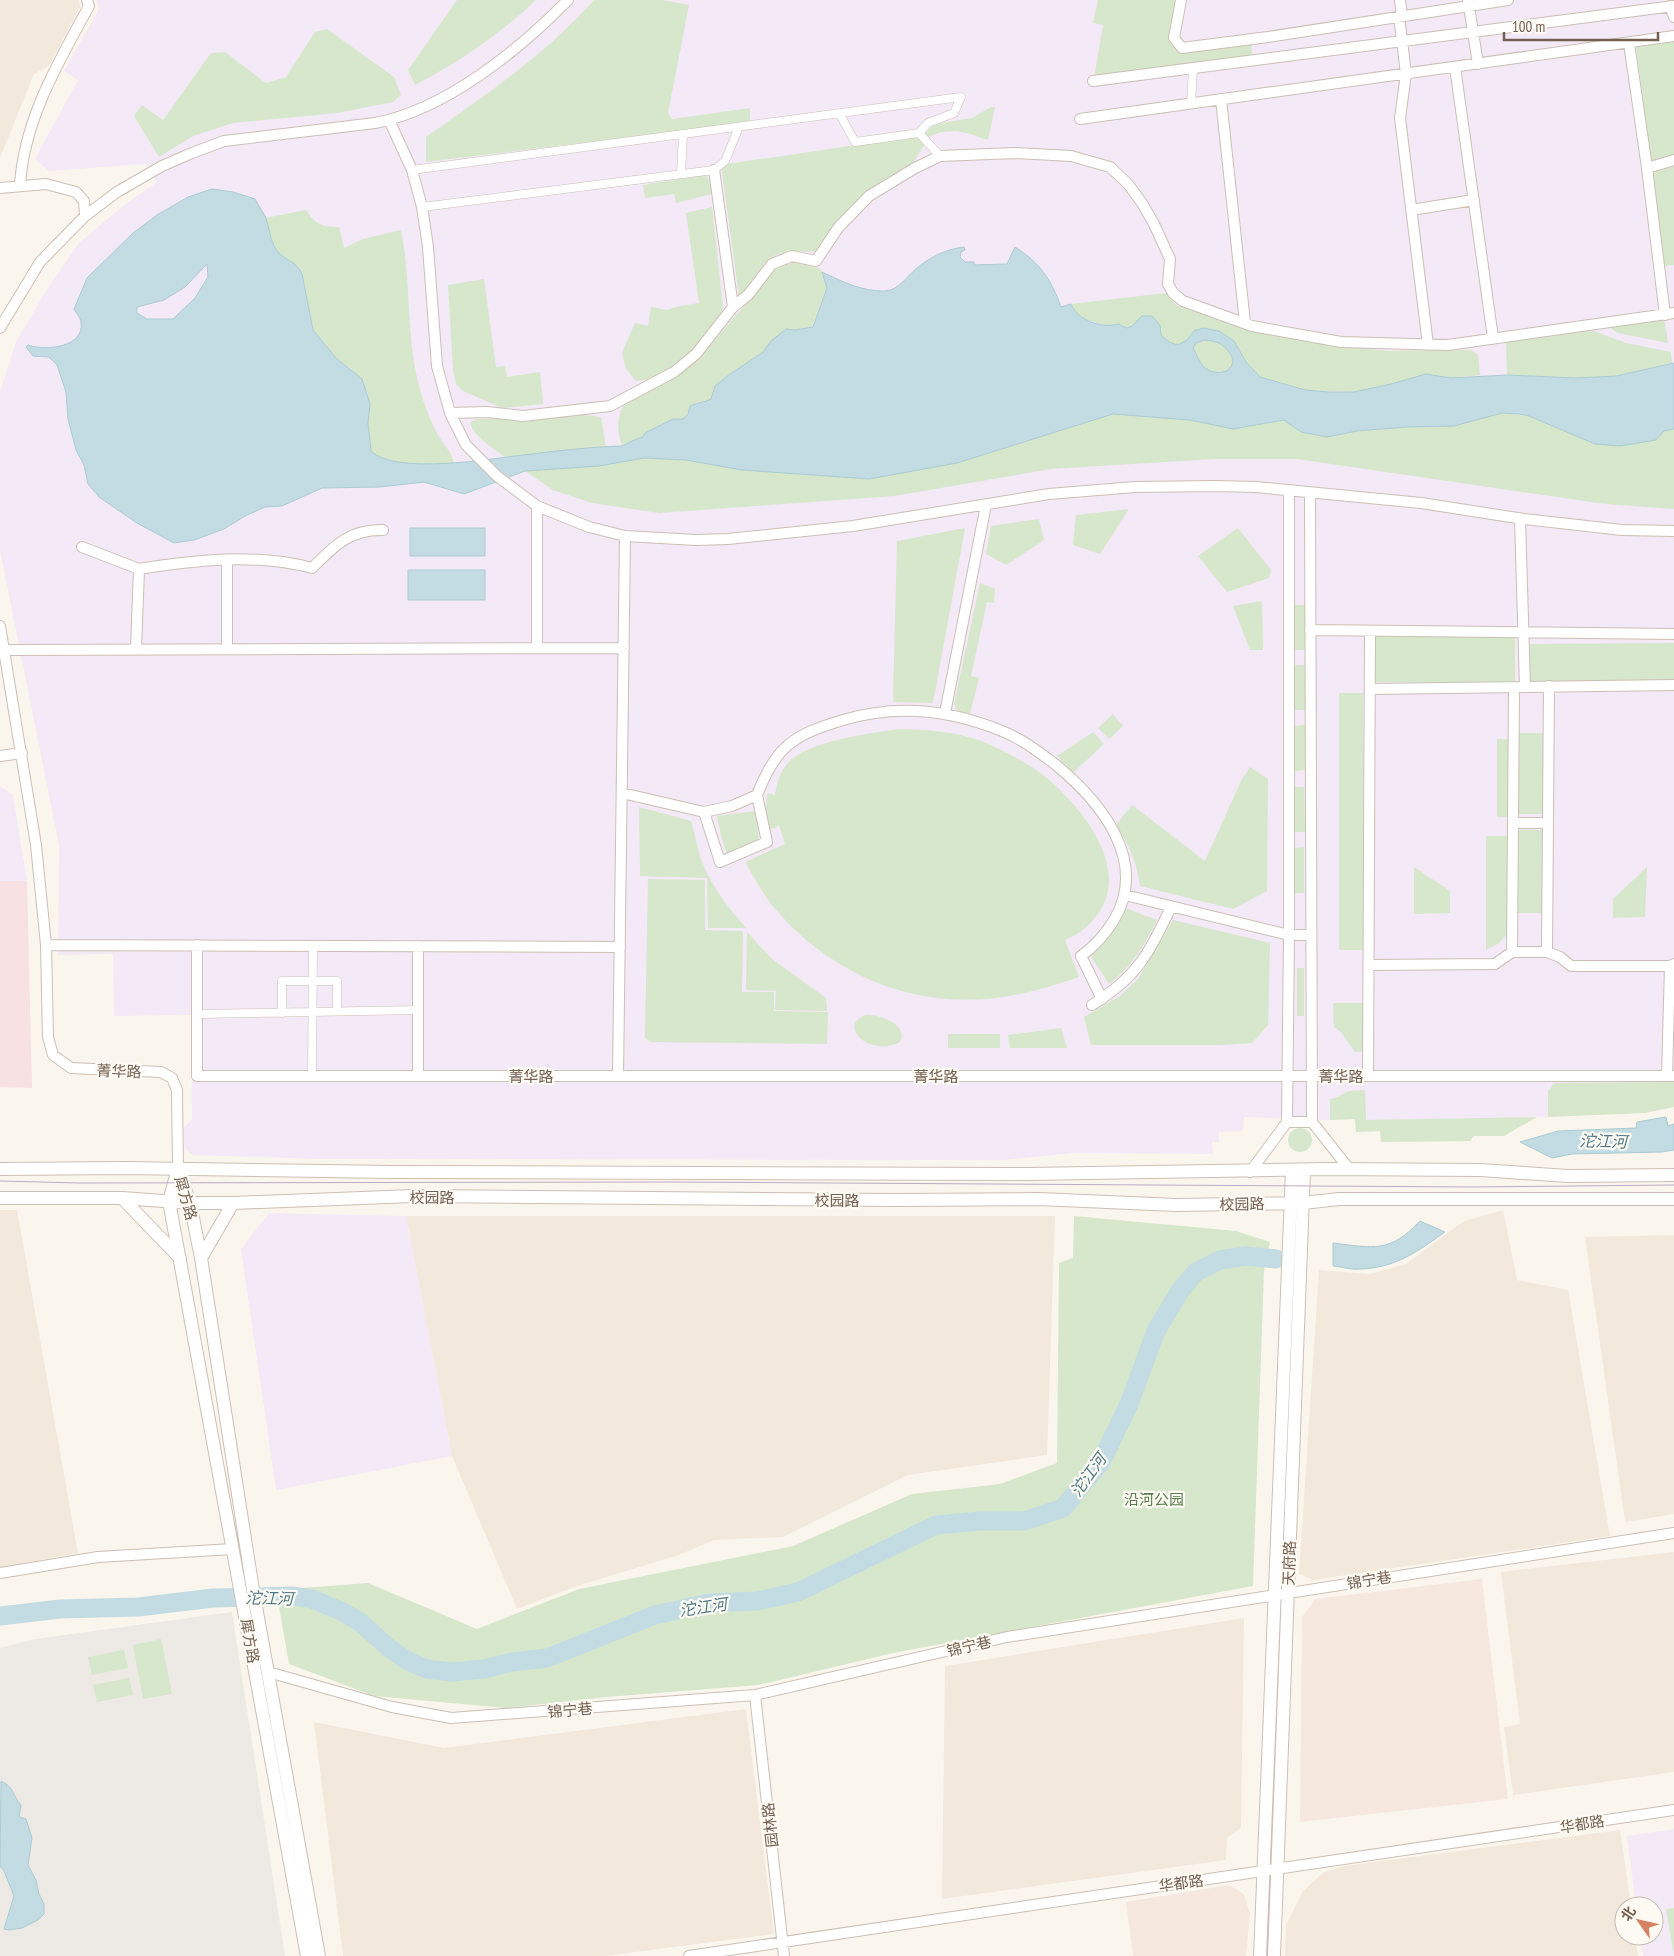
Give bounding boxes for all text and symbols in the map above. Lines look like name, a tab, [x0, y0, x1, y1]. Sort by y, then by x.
scale bar	[1504, 10, 1658, 42]
text: 100 m	[1512, 17, 1545, 36]
street label: 菁华路	[96, 1061, 142, 1081]
street label: 菁华路	[508, 1067, 554, 1086]
street label: 菁华路	[913, 1067, 959, 1086]
street label: 菁华路	[1318, 1067, 1364, 1086]
water label: 沱江河	[1579, 1131, 1630, 1151]
street label: 犀方路	[171, 1174, 201, 1222]
street label: 校园路	[409, 1188, 455, 1207]
street label: 校园路	[814, 1191, 860, 1210]
street label: 校园路	[1219, 1194, 1265, 1214]
water label: 沱江河	[1066, 1447, 1112, 1500]
park label: 沿河公园	[1124, 1490, 1184, 1509]
street label: 天府路	[1279, 1540, 1299, 1586]
street label: 锦宁巷	[1345, 1567, 1393, 1593]
water label: 沱江河	[245, 1588, 296, 1608]
water label: 沱江河	[678, 1593, 731, 1620]
street label: 犀方路	[237, 1617, 263, 1665]
street label: 锦宁巷	[945, 1632, 993, 1660]
street label: 锦宁巷	[547, 1699, 593, 1721]
street label: 园林路	[758, 1802, 782, 1848]
street label: 华都路	[1558, 1811, 1606, 1837]
street label: 华都路	[1157, 1870, 1205, 1896]
north arrow	[1614, 1896, 1664, 1946]
text: 北	[1617, 1903, 1640, 1925]

